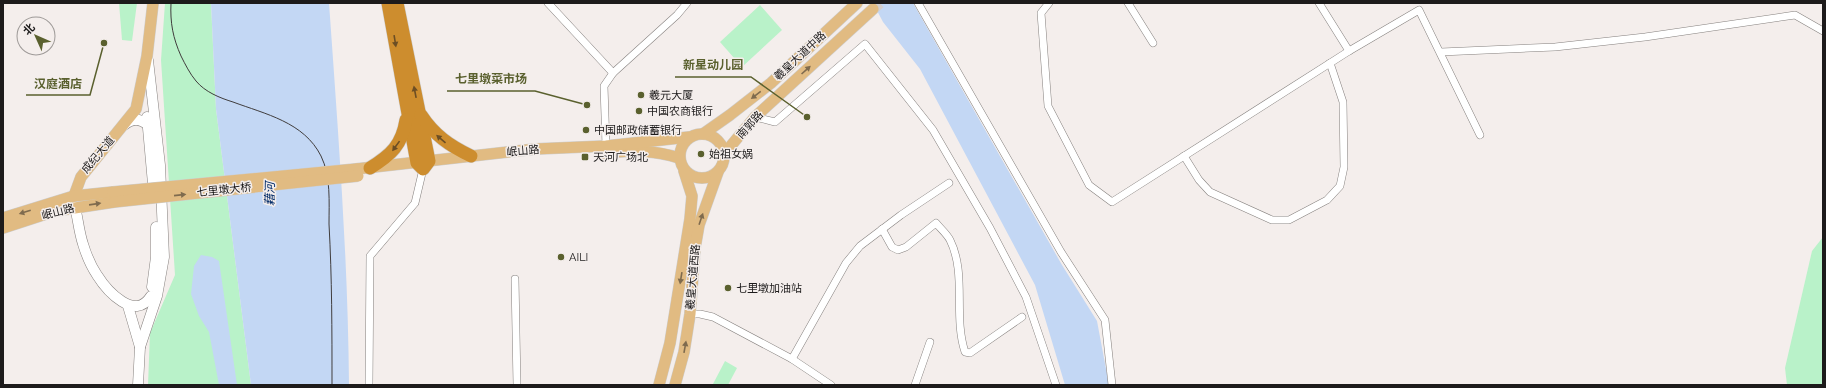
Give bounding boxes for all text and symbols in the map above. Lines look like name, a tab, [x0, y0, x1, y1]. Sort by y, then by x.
north arrow	[16, 16, 56, 56]
text: 北	[21, 21, 38, 38]
street label: 羲皇大道中路	[771, 29, 829, 83]
one-way arrow	[392, 35, 398, 48]
callout: 新星动儿园	[675, 53, 751, 77]
text: 新星动儿园	[683, 58, 743, 72]
one-way arrow	[801, 66, 810, 75]
callout: 七里墩菜市场	[447, 67, 535, 91]
callout: 汉庭酒店	[26, 71, 90, 95]
text: 七里墩菜市场	[455, 72, 527, 86]
text: 汉庭酒店	[34, 77, 82, 91]
one-way arrow	[411, 86, 417, 98]
place label: 羲元大厦	[649, 89, 693, 102]
marker: 羲元大厦	[636, 90, 646, 100]
one-way arrow	[750, 91, 761, 100]
place label: 中国农商银行	[647, 105, 713, 118]
marker: 中国农商银行	[634, 106, 644, 116]
street label: 南郭路	[734, 108, 766, 142]
place label: 中国邮政储蓄银行	[594, 124, 682, 137]
marker: 中国邮政储蓄银行	[581, 125, 591, 135]
street label: 成纪大道	[79, 134, 117, 176]
one-way arrow	[436, 134, 446, 143]
one-way arrow	[392, 141, 400, 151]
street label: 岷山路	[506, 143, 540, 159]
place label: 始祖女娲	[709, 148, 753, 161]
marker: 始祖女娲	[696, 149, 706, 159]
place label: 天河广场北	[593, 151, 648, 164]
marker: 天河广场北	[580, 152, 590, 162]
water label: 藉河	[263, 180, 277, 206]
street label: 七里墩大桥	[196, 181, 252, 199]
one-way arrow	[174, 191, 186, 198]
one-way arrow	[89, 201, 101, 207]
street label: 岷山路	[40, 202, 76, 222]
one-way arrow	[19, 209, 31, 215]
one-way arrow	[699, 212, 705, 224]
street label: 羲皇大道西路	[684, 244, 702, 310]
place label: AILI	[569, 251, 588, 264]
marker: AILI	[556, 252, 566, 262]
one-way arrow	[678, 272, 684, 284]
place label: 七里墩加油站	[736, 282, 802, 295]
marker: 七里墩加油站	[723, 283, 733, 293]
one-way arrow	[682, 341, 688, 353]

